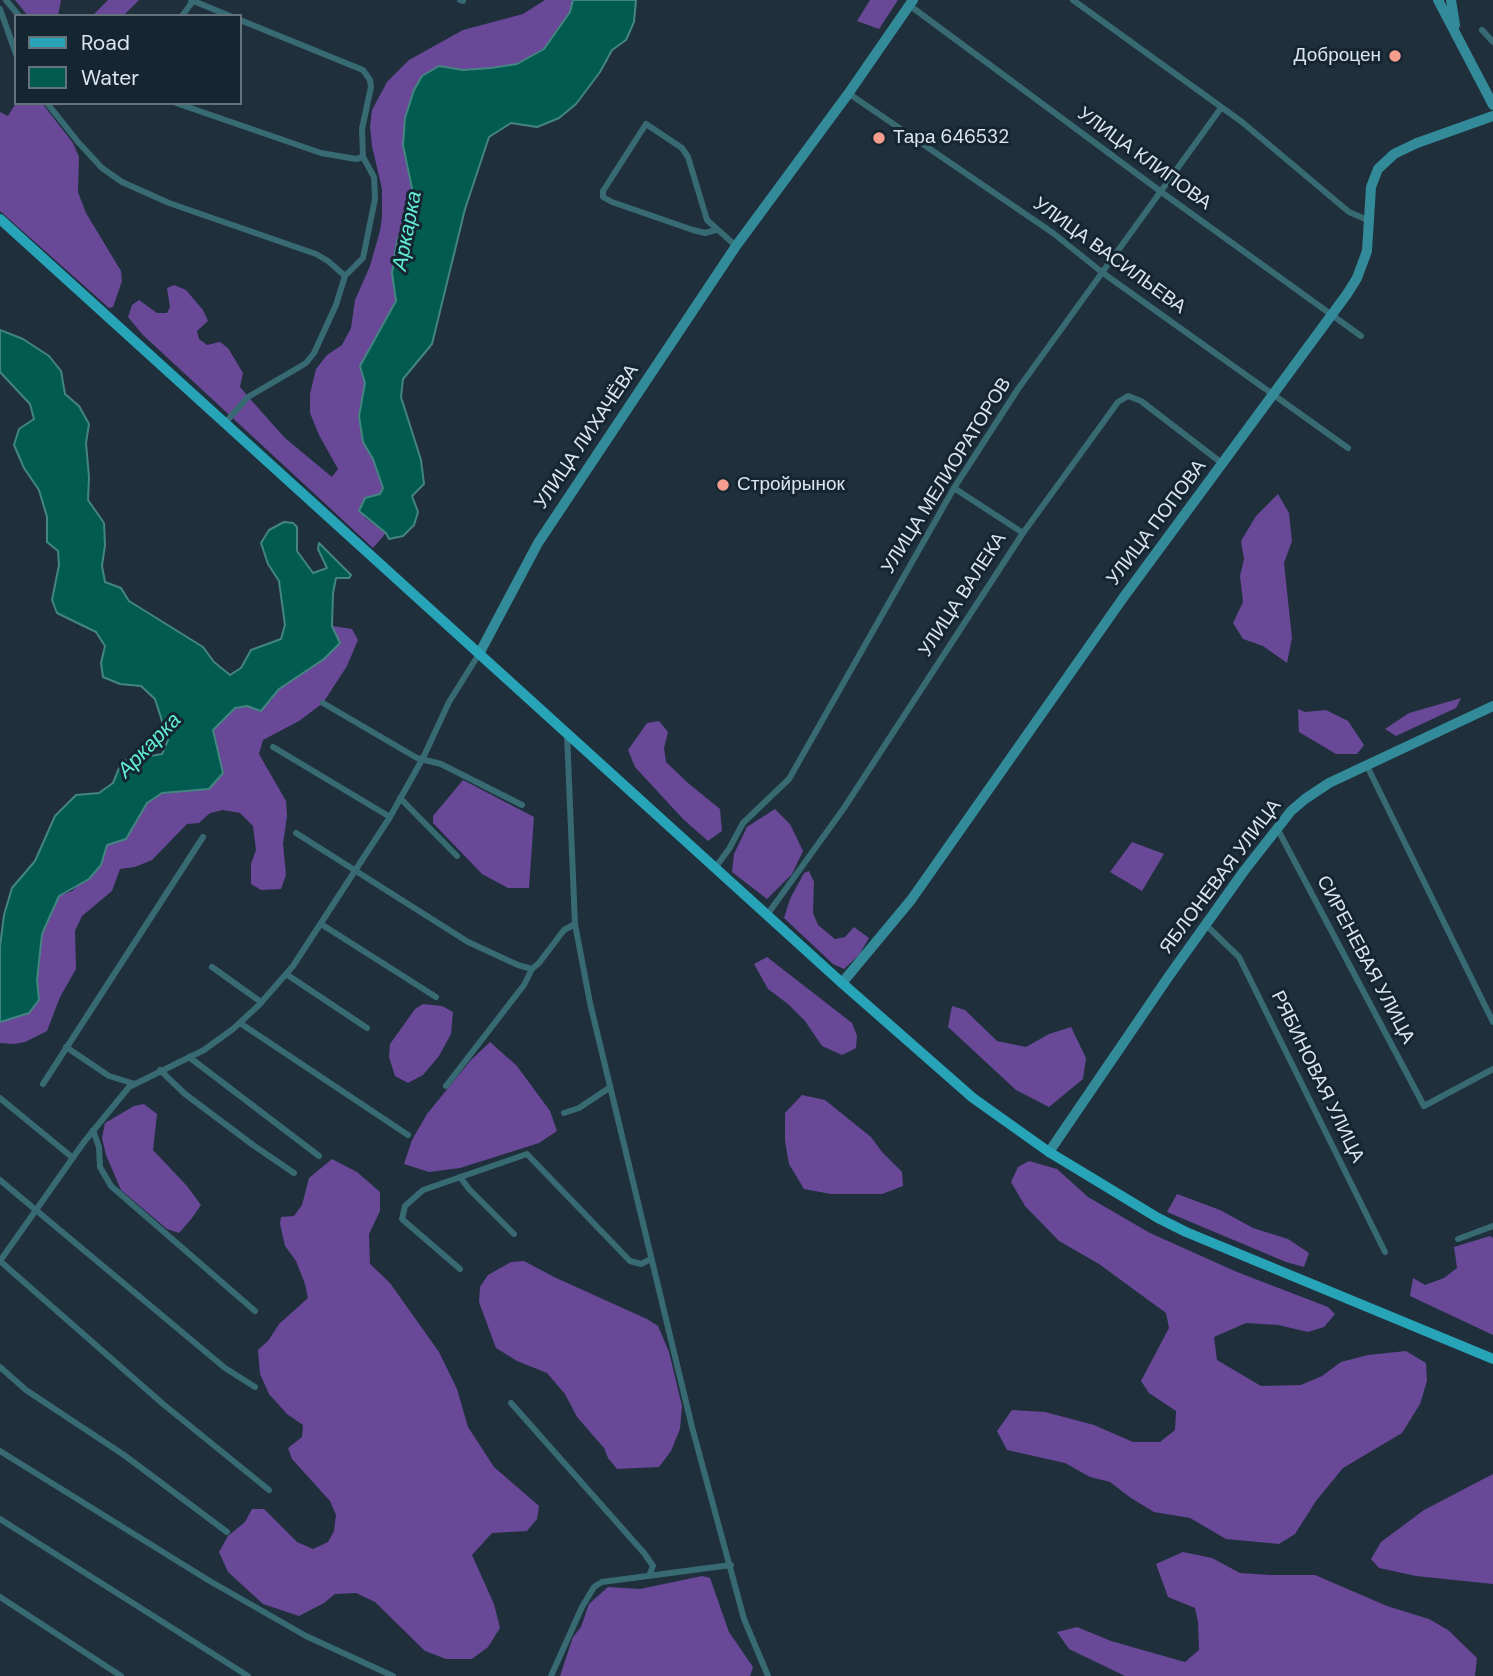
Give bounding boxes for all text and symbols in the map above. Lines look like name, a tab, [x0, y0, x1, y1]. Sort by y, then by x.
legend	[14, 14, 242, 105]
text: Road	[81, 29, 130, 57]
place label: Доброцен	[1294, 45, 1381, 67]
marker: Доброцен	[1387, 48, 1403, 64]
text: Water	[81, 64, 139, 92]
street label: УЛИЦА КЛИПОВА	[1073, 103, 1215, 215]
place label: Тара 646532	[893, 127, 1009, 149]
marker: Тара 646532	[871, 130, 887, 146]
water label: Аркарка	[388, 189, 428, 273]
street label: УЛИЦА ВАСИЛЬЕВА	[1028, 193, 1190, 319]
street label: УЛИЦА ЛИХАЧЁВА	[530, 360, 644, 514]
street label: УЛИЦА МЕЛИОРАТОРОВ	[877, 374, 1017, 578]
street label: УЛИЦА ПОПОВА	[1102, 456, 1212, 590]
place label: Стройрынок	[737, 474, 845, 496]
marker: Стройрынок	[715, 477, 731, 493]
street label: УЛИЦА ВАЛЕКА	[914, 529, 1012, 661]
water label: Аркарка	[113, 708, 187, 784]
street label: ЯБЛОНЕВАЯ УЛИЦА	[1155, 795, 1287, 959]
street label: СИРЕНЕВАЯ УЛИЦА	[1311, 872, 1419, 1048]
street label: РЯБИНОВАЯ УЛИЦА	[1265, 987, 1369, 1167]

